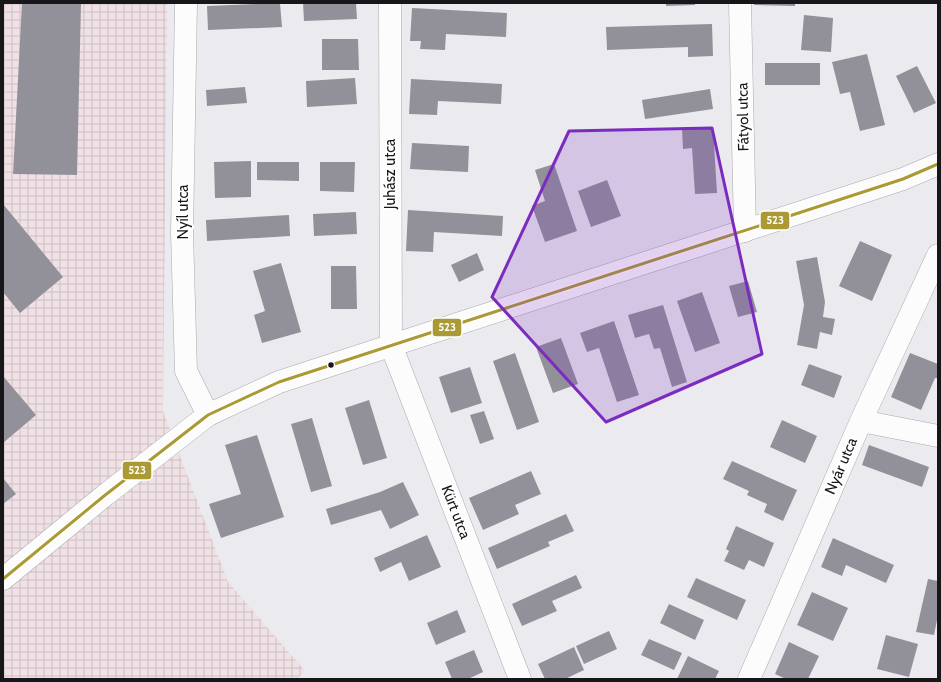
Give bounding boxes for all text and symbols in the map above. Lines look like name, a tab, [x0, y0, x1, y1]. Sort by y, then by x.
street label: Fátyol utca	[733, 82, 753, 151]
street label: Juhász utca	[381, 138, 399, 210]
street label: Nyíl utca	[174, 184, 192, 239]
line badge: 523	[760, 211, 790, 230]
text: 523	[766, 213, 784, 227]
line badge: 523	[432, 318, 462, 337]
text: 523	[438, 320, 456, 334]
unlabelled marker	[326, 360, 336, 370]
street label: Nyár utca	[821, 434, 861, 497]
line badge: 523	[122, 461, 152, 480]
text: 523	[128, 463, 146, 477]
street label: Kürt utca	[438, 483, 475, 542]

